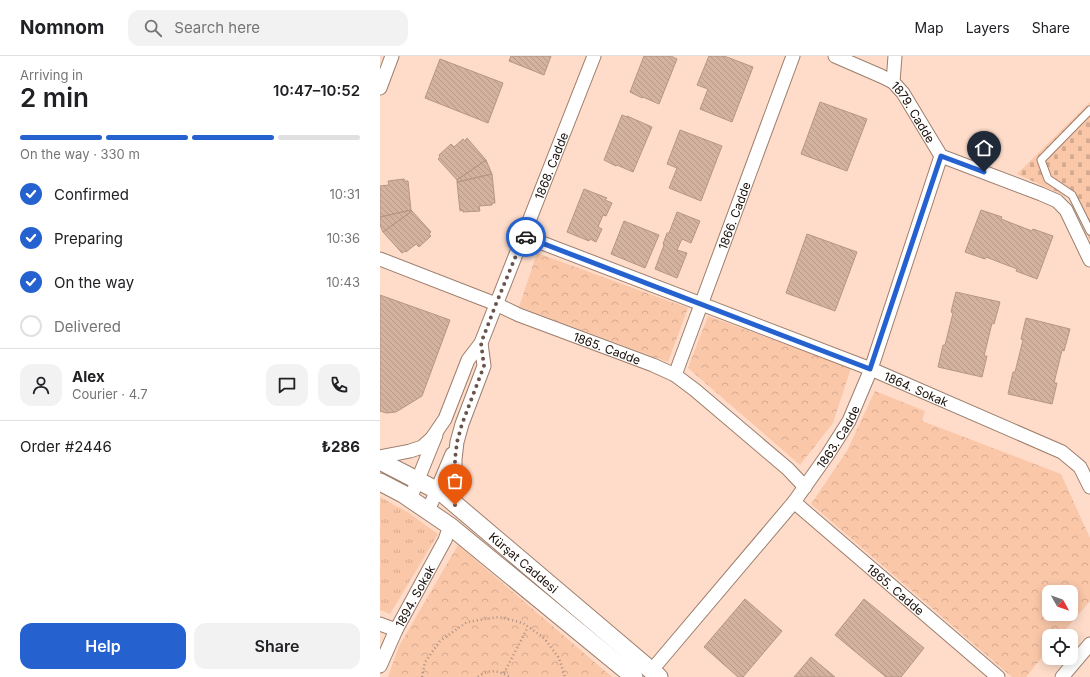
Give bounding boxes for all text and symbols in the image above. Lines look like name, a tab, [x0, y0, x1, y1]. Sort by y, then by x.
search box	[128, 10, 408, 46]
text: Nomnom	[20, 16, 104, 39]
icon: search	[142, 17, 164, 39]
text: Search here	[174, 18, 260, 37]
text: Map	[915, 19, 944, 36]
text: Layers	[966, 19, 1010, 36]
text: Share	[1032, 19, 1070, 36]
text: Arriving in	[20, 67, 83, 83]
street label: 1879. Cadde	[888, 78, 939, 145]
text: 10:47–10:52	[273, 81, 360, 100]
text: 2 min	[20, 82, 89, 113]
street label: 1868. Cadde	[531, 130, 571, 201]
pin	[967, 131, 1001, 172]
icon: home	[973, 137, 995, 159]
text: On the way · 330 m	[20, 146, 140, 162]
street label: 1866. Cadde	[715, 180, 753, 251]
icon: check	[20, 183, 42, 205]
text: Confirmed	[54, 185, 129, 204]
text: 10:31	[329, 186, 360, 202]
courier	[506, 217, 546, 257]
icon: car	[515, 226, 537, 248]
icon: check	[20, 227, 42, 249]
text: Preparing	[54, 229, 123, 248]
text: 10:36	[327, 230, 360, 246]
icon: check	[20, 271, 42, 293]
text: On the way	[54, 273, 134, 292]
text: 10:43	[326, 274, 360, 290]
text: Delivered	[54, 317, 121, 336]
street label: 1865. Cadde	[571, 328, 643, 367]
button: person	[20, 364, 62, 406]
button: chat	[266, 364, 308, 406]
button: phone	[318, 364, 360, 406]
text: Alex	[72, 367, 105, 386]
street label: 1864. Sokak	[882, 368, 951, 409]
text: Courier · 4.7	[72, 386, 148, 402]
street label: 1863. Cadde	[813, 403, 862, 471]
text: Order #2446	[20, 437, 112, 456]
text: ₺286	[321, 437, 360, 456]
pin	[438, 464, 472, 505]
icon: bag	[444, 470, 466, 492]
street label: Kürşat Caddesi	[486, 529, 562, 596]
street label: 1865. Cadde	[864, 560, 927, 618]
street label: 1894. Sokak	[391, 562, 438, 630]
north arrow	[1042, 585, 1078, 621]
map controls	[1042, 585, 1078, 665]
button: Help	[20, 623, 186, 669]
button: Share	[194, 623, 360, 669]
button: locate	[1042, 629, 1078, 665]

